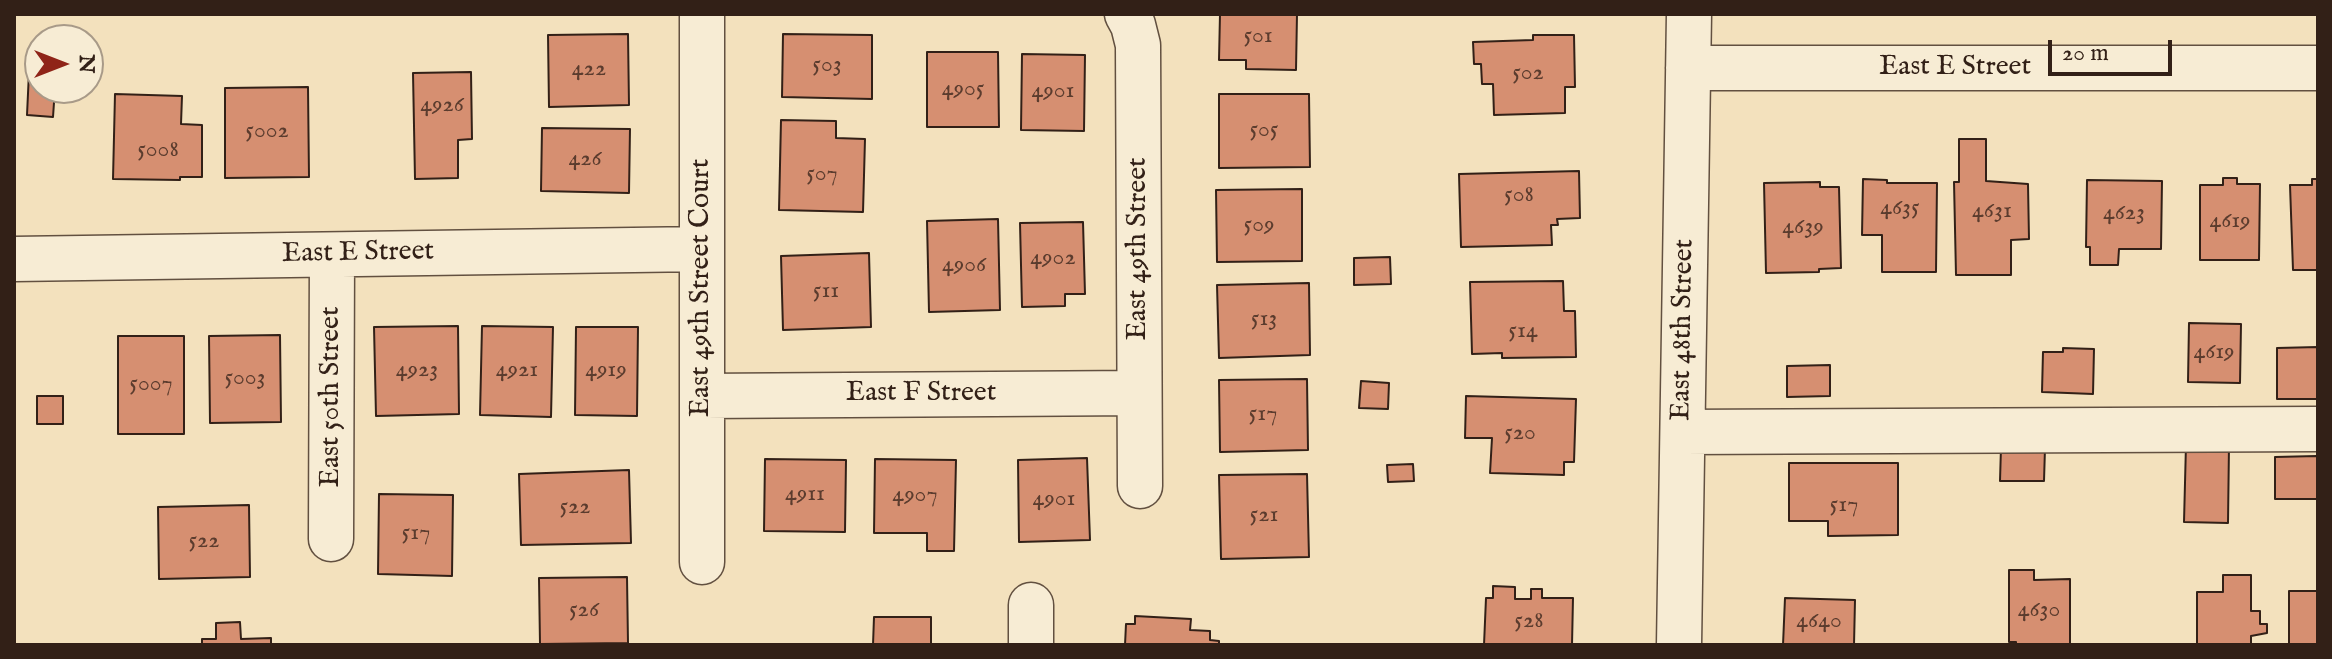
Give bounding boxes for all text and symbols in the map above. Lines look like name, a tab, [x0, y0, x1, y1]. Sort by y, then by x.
house number: 501	[1243, 23, 1273, 51]
north arrow	[24, 24, 104, 104]
scale bar	[2052, 24, 2176, 74]
text: 20 m	[2062, 38, 2109, 69]
street label: East E Street	[1879, 51, 2031, 85]
house number: 503	[812, 52, 842, 80]
text: N	[72, 54, 100, 74]
house number: 422	[572, 56, 606, 84]
house number: 502	[1512, 60, 1544, 88]
house number: 4905	[942, 76, 984, 104]
house number: 4901	[1032, 78, 1074, 106]
house number: 4926	[420, 92, 464, 120]
house number: 505	[1249, 117, 1279, 145]
house number: 5002	[245, 118, 289, 146]
house number: 5008	[137, 137, 179, 165]
house number: 426	[568, 146, 602, 174]
street label: East 49th Street	[1122, 157, 1156, 341]
street label: East 49th Street Court	[685, 159, 719, 417]
house number: 507	[806, 161, 838, 189]
house number: 508	[1504, 182, 1534, 210]
house number: 4635	[1880, 195, 1920, 223]
house number: 4631	[1972, 198, 2012, 226]
house number: 4623	[2103, 200, 2145, 228]
house number: 4619	[2209, 208, 2251, 236]
house number: 509	[1244, 212, 1274, 240]
house number: 4639	[1782, 214, 1824, 242]
street label: East E Street	[282, 236, 434, 272]
street label: East 48th Street	[1666, 239, 1702, 421]
house number: 4902	[1030, 245, 1076, 273]
house number: 4906	[942, 252, 986, 280]
house number: 511	[813, 278, 839, 306]
street label: East 50th Street	[315, 306, 349, 488]
house number: 513	[1251, 306, 1277, 334]
house number: 514	[1508, 318, 1538, 346]
house number: 4619	[2193, 339, 2235, 367]
house number: 4923	[396, 357, 438, 385]
house number: 4921	[496, 357, 538, 385]
house number: 4919	[585, 357, 627, 385]
house number: 5003	[224, 365, 266, 393]
house number: 5007	[129, 371, 173, 399]
street label: East F Street	[846, 377, 996, 411]
house number: 517	[1249, 401, 1277, 429]
house number: 520	[1504, 420, 1536, 448]
house number: 4911	[785, 481, 825, 509]
house number: 4907	[892, 482, 938, 510]
house number: 4901	[1033, 486, 1075, 514]
house number: 517	[1830, 492, 1858, 520]
house number: 522	[559, 494, 591, 522]
house number: 521	[1250, 502, 1278, 530]
house number: 517	[402, 520, 430, 548]
house number: 522	[188, 528, 220, 556]
house number: 526	[569, 597, 599, 625]
house number: 4630	[2018, 597, 2060, 625]
house number: 528	[1514, 608, 1544, 636]
house number: 4640	[1796, 608, 1842, 636]

